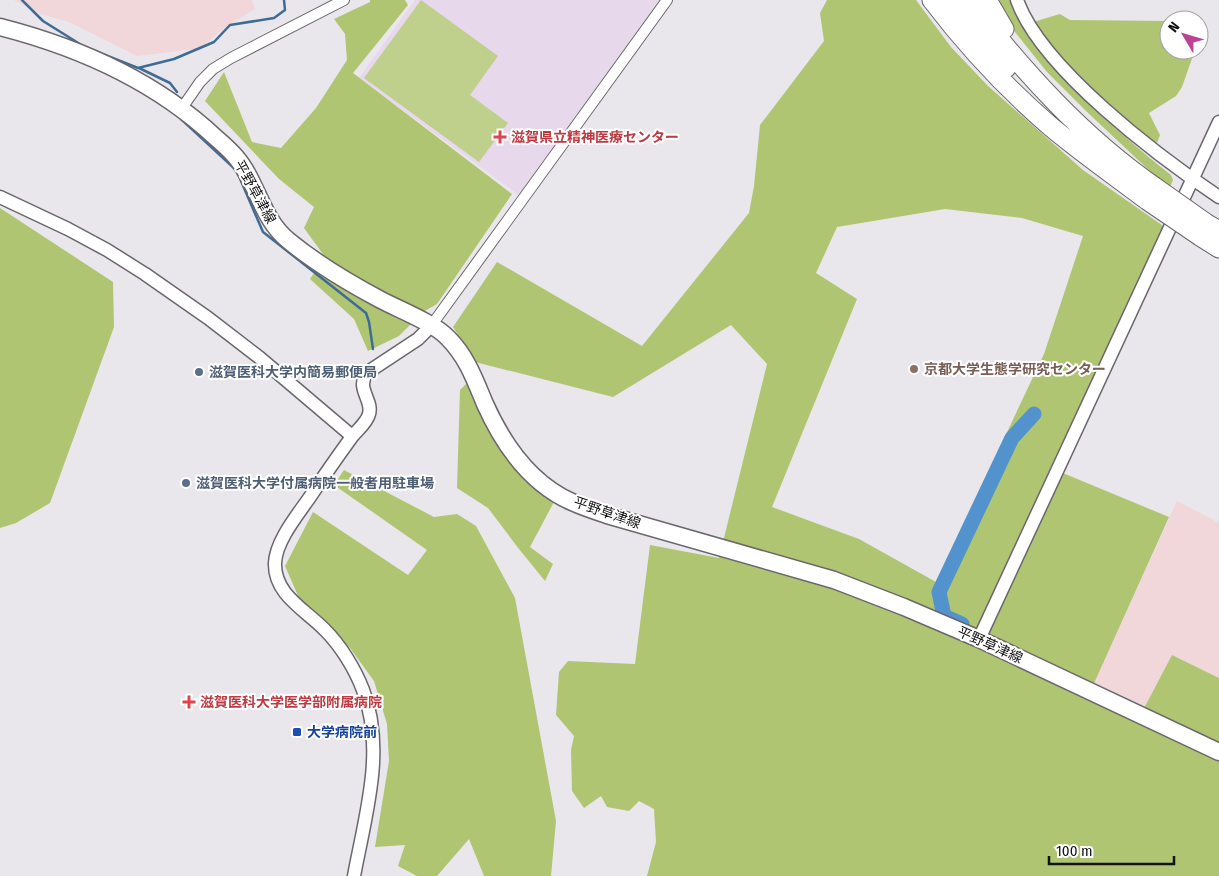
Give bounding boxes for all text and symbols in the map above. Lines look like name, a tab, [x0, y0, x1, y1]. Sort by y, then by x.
north arrow	[1159, 10, 1209, 60]
text: N	[1165, 19, 1183, 36]
place label: 滋賀県立精神医療センター	[511, 129, 679, 146]
marker: 滋賀県立精神医療センター	[493, 130, 507, 144]
street label: 平野草津線	[231, 157, 279, 227]
place label: 京都大学生態学研究センター	[924, 361, 1106, 378]
marker: 京都大学生態学研究センター	[908, 363, 920, 375]
place label: 滋賀医科大学内簡易郵便局	[209, 364, 377, 381]
marker: 滋賀医科大学内簡易郵便局	[193, 366, 205, 378]
place label: 滋賀医科大学付属病院一般者用駐車場	[196, 475, 434, 492]
marker: 滋賀医科大学付属病院一般者用駐車場	[180, 477, 192, 489]
street label: 平野草津線	[571, 494, 643, 532]
street label: 平野草津線	[955, 623, 1025, 667]
place label: 滋賀医科大学医学部附属病院	[200, 694, 382, 711]
marker: 滋賀医科大学医学部附属病院	[182, 695, 196, 709]
place label: 大学病院前	[307, 724, 377, 741]
marker: 大学病院前	[291, 726, 303, 738]
scale bar	[1049, 834, 1174, 866]
text: 100 m	[1056, 842, 1093, 860]

